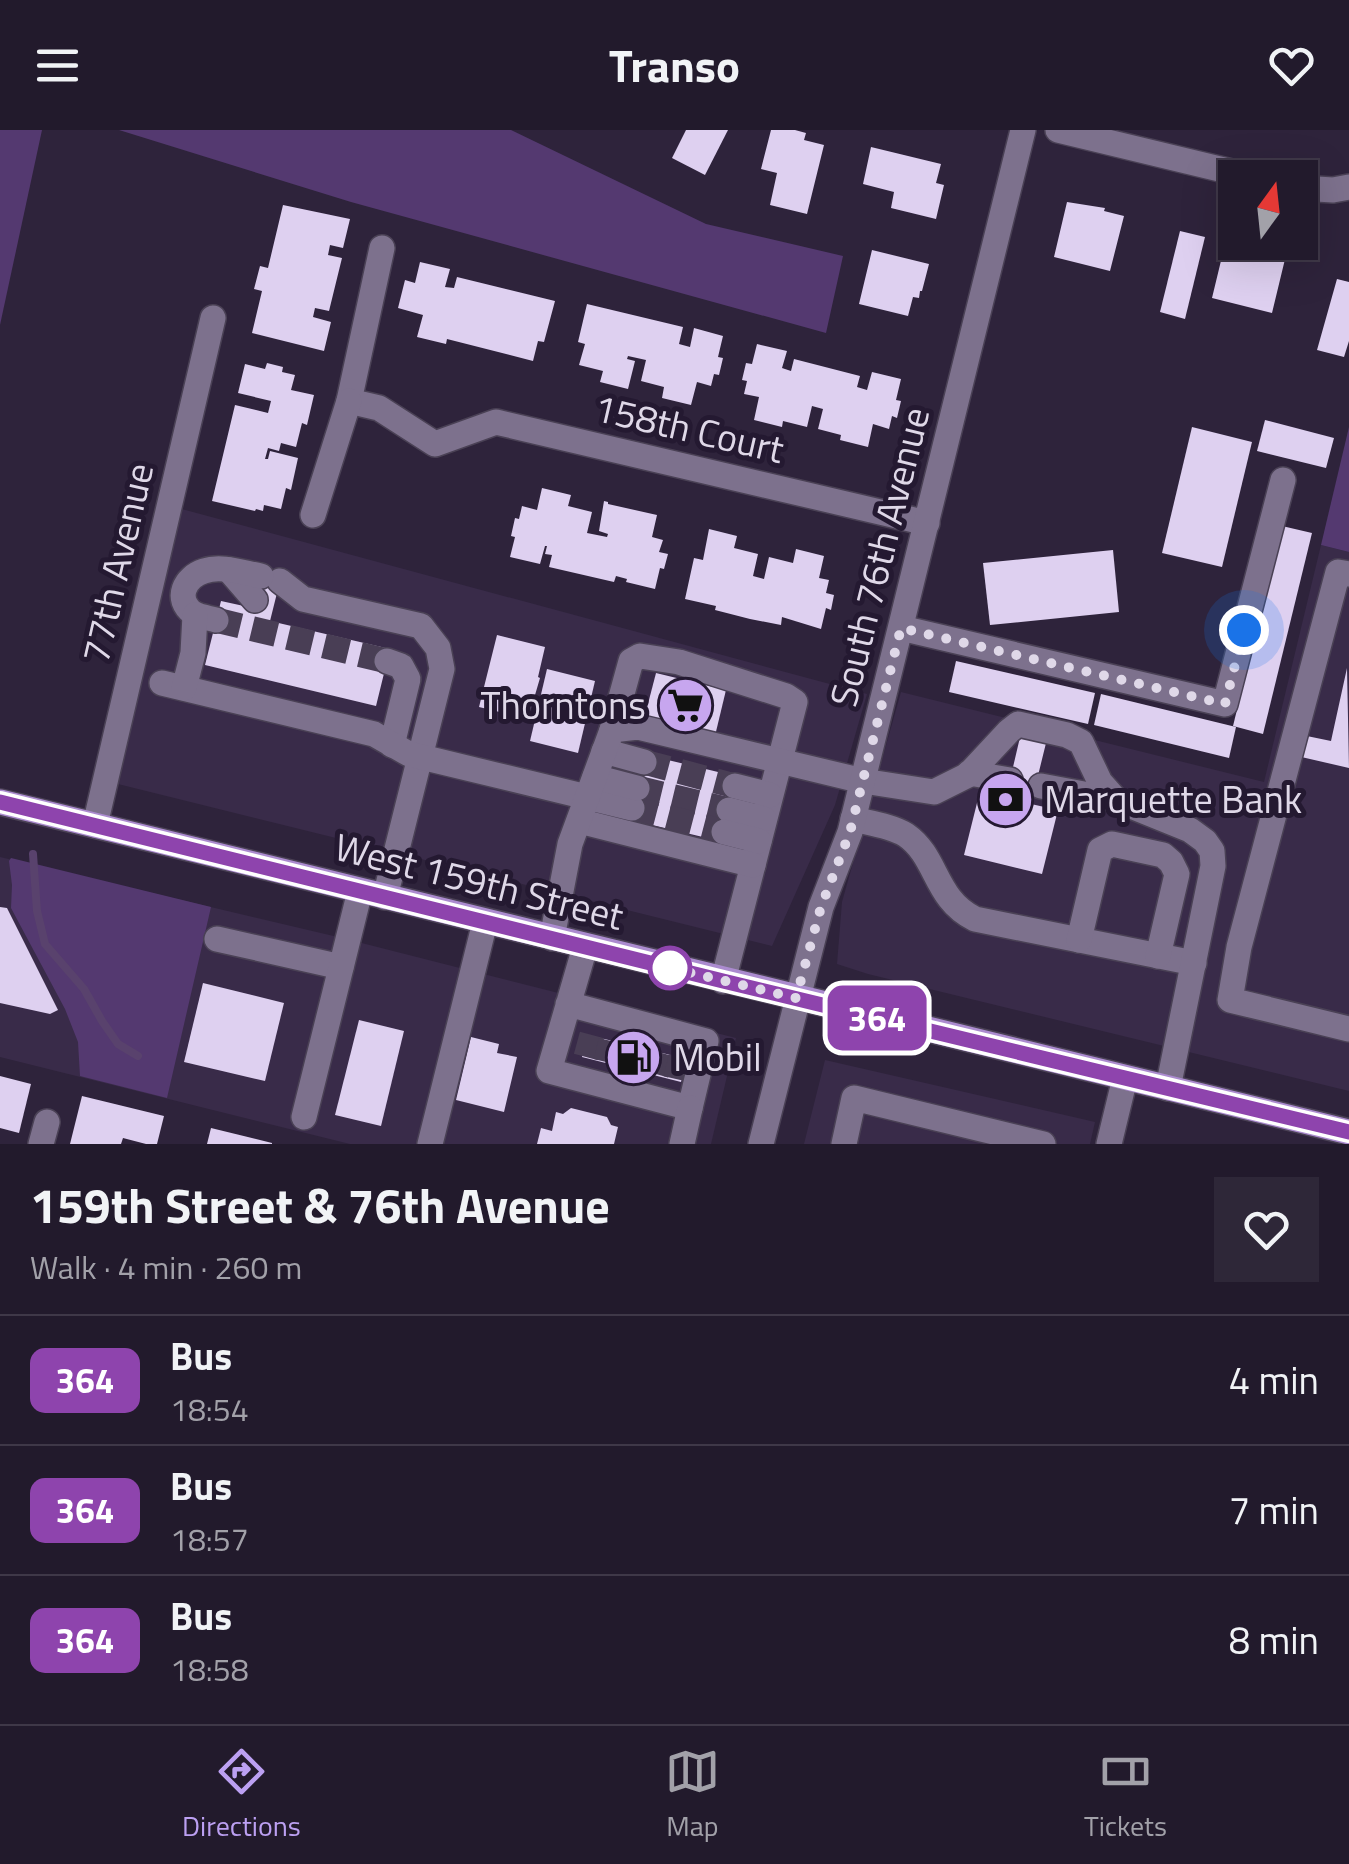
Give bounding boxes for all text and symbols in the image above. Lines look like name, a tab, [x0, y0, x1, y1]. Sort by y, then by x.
text: Transo	[609, 31, 740, 99]
icon: menu	[30, 38, 85, 93]
icon: heart	[1264, 38, 1319, 93]
north arrow	[1218, 160, 1318, 260]
map controls	[1218, 160, 1318, 260]
street label: 158th Court	[589, 378, 790, 478]
street label: South 76th Avenue	[814, 401, 944, 712]
street label: 77th Avenue	[66, 457, 168, 668]
your location	[1219, 605, 1269, 655]
place label: Thorntons	[481, 676, 646, 734]
supermarket icon: Thorntons	[655, 676, 715, 736]
bank icon: Marquette Bank	[975, 770, 1035, 830]
place label: Marquette Bank	[1044, 770, 1302, 828]
street label: West 159th Street	[329, 817, 630, 945]
unlabelled marker	[649, 947, 691, 989]
line badge: 364	[820, 986, 934, 1050]
text: 364	[848, 991, 906, 1045]
fuel station icon: Mobil	[604, 1028, 664, 1088]
place label: Mobil	[673, 1028, 762, 1086]
text: 159th Street & 76th Avenue	[30, 1169, 610, 1242]
button: heart	[1214, 1177, 1319, 1282]
text: Walk · 4 min · 260 m	[30, 1243, 302, 1291]
text: Bus	[170, 1327, 232, 1385]
text: 4 min	[1229, 1351, 1319, 1409]
text: 364	[56, 1353, 114, 1407]
text: 18:54	[170, 1385, 249, 1433]
text: Bus	[170, 1457, 232, 1515]
text: 7 min	[1229, 1481, 1319, 1539]
text: 364	[56, 1483, 114, 1537]
text: 18:57	[170, 1515, 249, 1563]
text: Bus	[170, 1587, 232, 1645]
text: 8 min	[1229, 1611, 1319, 1669]
text: 364	[56, 1613, 114, 1667]
text: 18:58	[170, 1645, 249, 1693]
tab: Directions	[182, 1744, 301, 1847]
tab: Map	[665, 1744, 720, 1847]
tab: Tickets	[1084, 1744, 1167, 1847]

